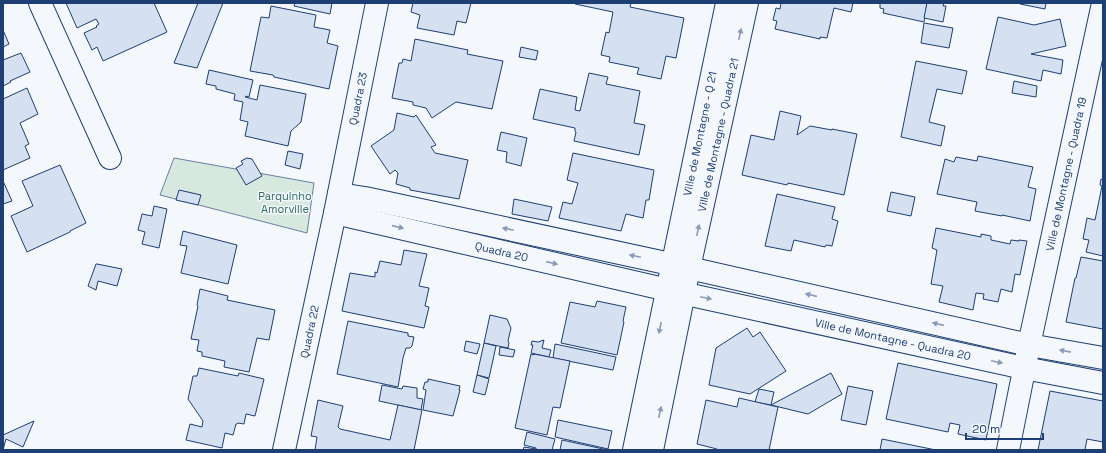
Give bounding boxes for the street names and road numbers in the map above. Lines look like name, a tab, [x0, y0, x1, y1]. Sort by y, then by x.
street label: Ville de Montagne - Quadra 21	[695, 57, 742, 213]
street label: Ville de Montagne - Q 21	[680, 70, 720, 197]
street label: Quadra 23	[346, 71, 370, 126]
street label: Ville de Montagne - Quadra 19	[1043, 96, 1089, 252]
street label: Quadra 20	[474, 239, 530, 264]
street label: Quadra 22	[297, 304, 322, 359]
street label: Ville de Montagne - Quadra 20	[814, 315, 972, 363]

